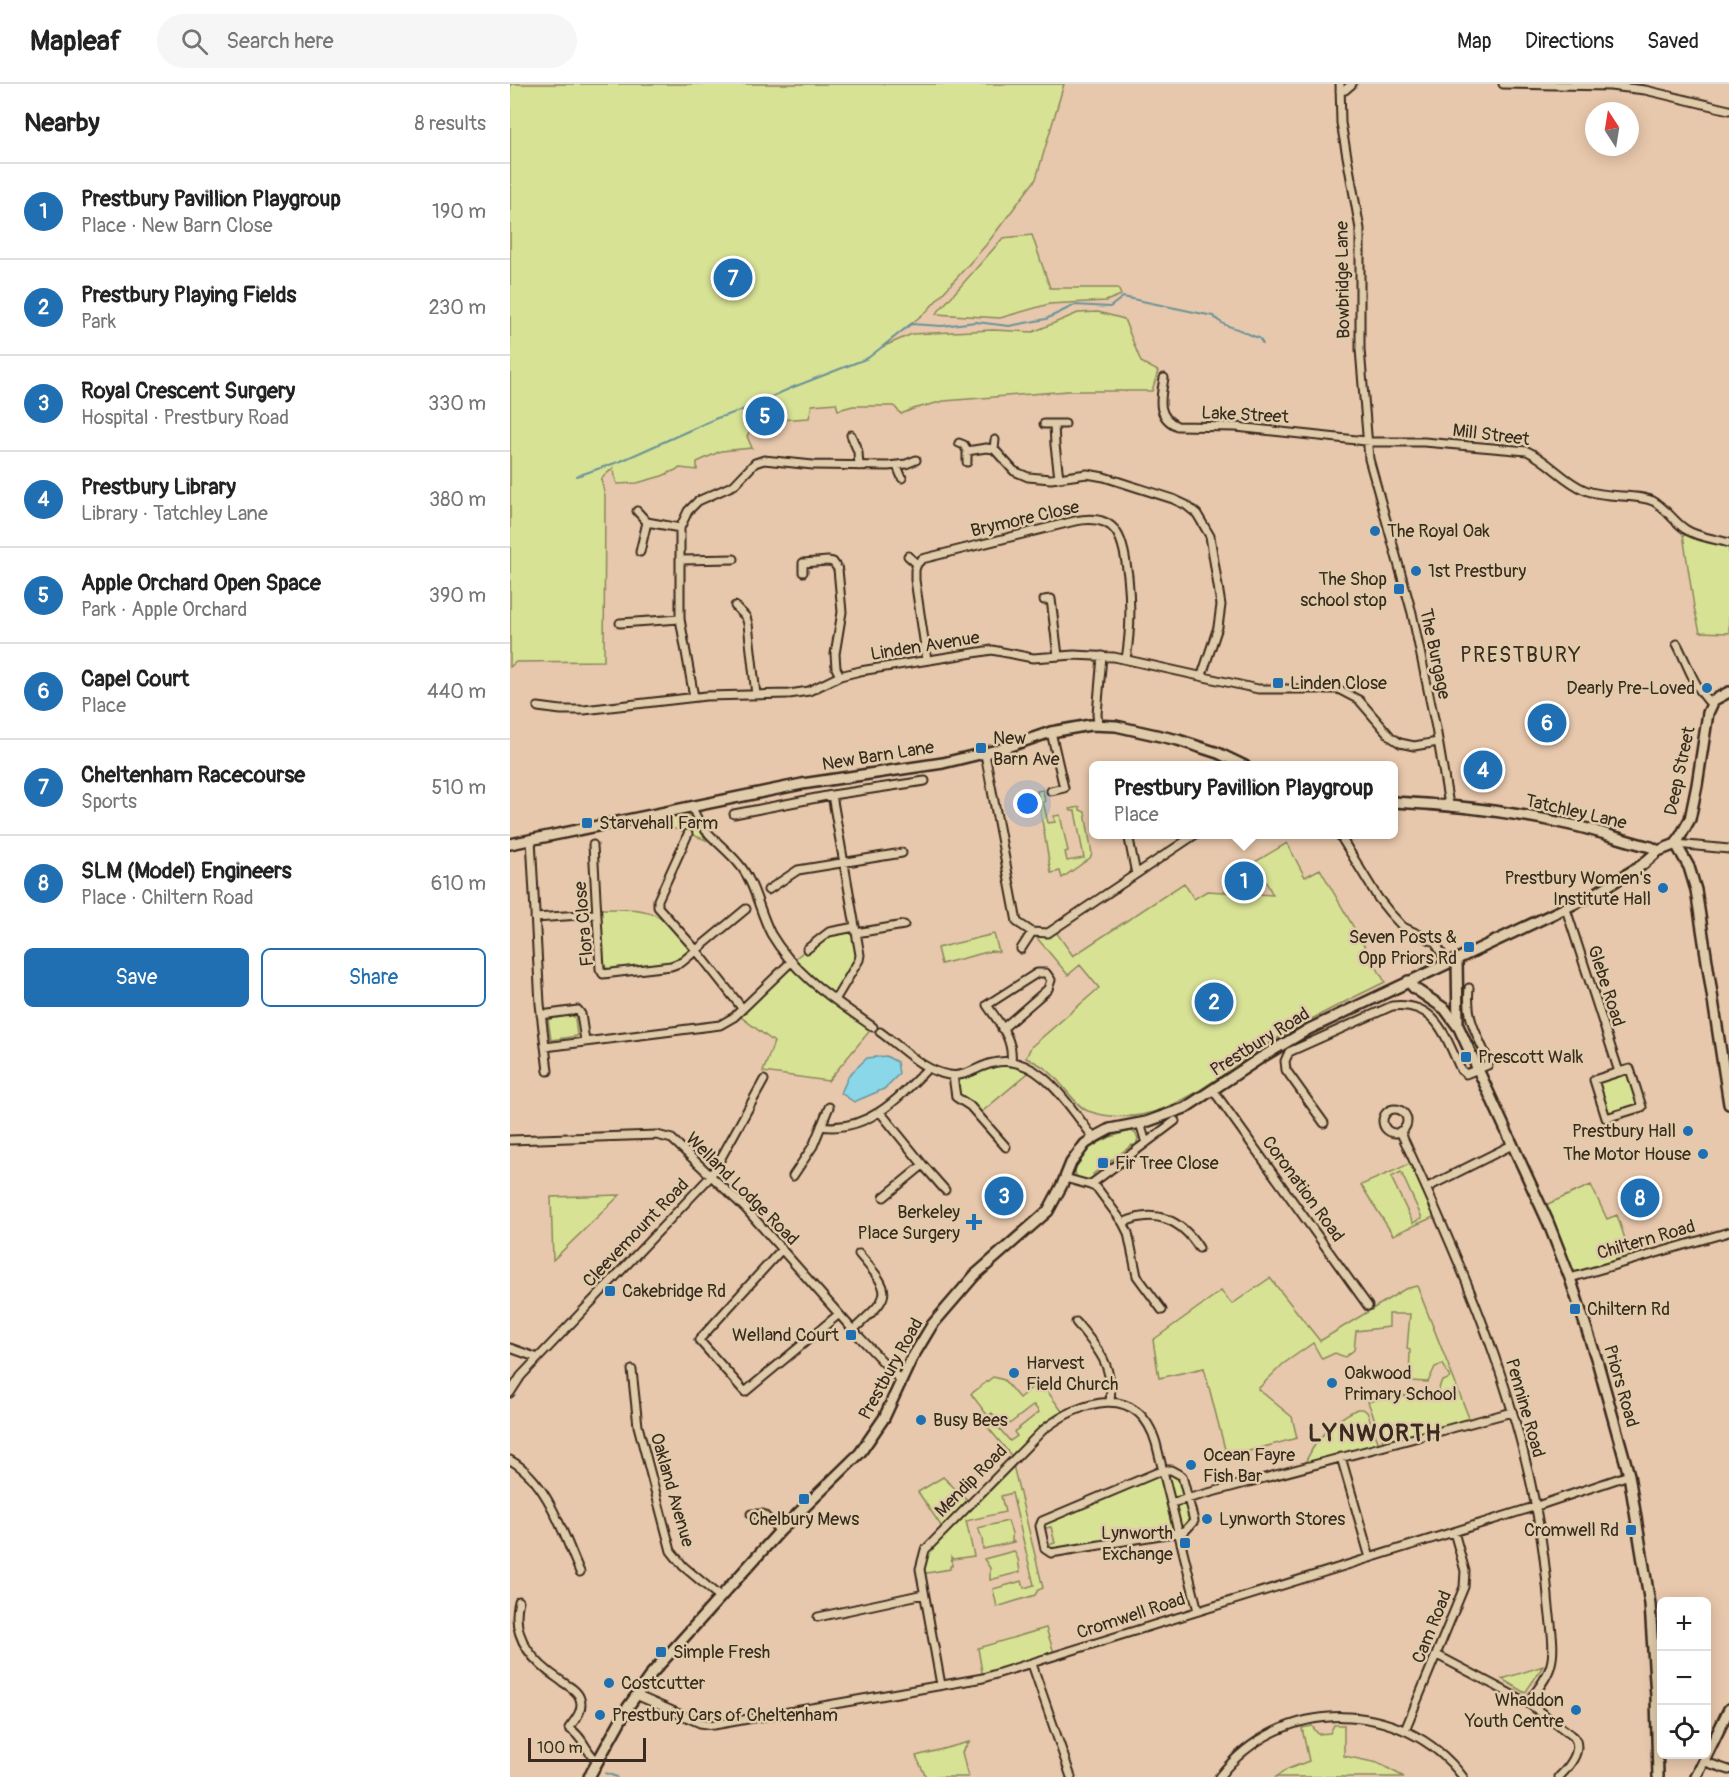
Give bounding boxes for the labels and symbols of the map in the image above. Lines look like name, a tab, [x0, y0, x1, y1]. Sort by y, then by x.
north arrow	[1585, 102, 1639, 156]
street label: Bowbridge Lane	[1330, 221, 1356, 339]
pin: 7	[714, 256, 752, 300]
pin: 5	[746, 394, 784, 438]
street label: Lake Street	[1201, 401, 1290, 429]
street label: Mill Street	[1451, 419, 1532, 451]
street label: Brymore Close	[968, 495, 1082, 543]
place label: The Royal Oak	[1387, 520, 1490, 543]
marker: The Royal Oak	[1368, 524, 1382, 538]
place label: 1st Prestbury	[1428, 560, 1526, 583]
marker: 1st Prestbury	[1409, 564, 1423, 578]
place label: The Shop school stop	[1300, 568, 1387, 612]
marker: The Shop school stop	[1392, 582, 1406, 596]
street label: The Burgage	[1414, 606, 1456, 702]
street label: Linden Avenue	[869, 626, 981, 666]
district label: PRESTBURY	[1460, 642, 1582, 669]
place label: Linden Close	[1290, 672, 1387, 695]
marker: Linden Close	[1271, 676, 1285, 690]
place label: Dearly Pre-Loved	[1566, 677, 1695, 700]
marker: Dearly Pre-Loved	[1700, 681, 1714, 695]
pin: 6	[1528, 700, 1566, 746]
street label: Deep Street	[1659, 724, 1701, 818]
place label: New Barn Ave	[993, 727, 1060, 771]
street label: New Barn Lane	[820, 736, 936, 776]
marker: New Barn Ave	[974, 741, 988, 755]
pin: 4	[1464, 748, 1502, 792]
your location	[1013, 789, 1042, 818]
street label: Tatchley Lane	[1523, 789, 1629, 835]
place label: Starvehall Farm	[599, 812, 718, 835]
marker: Starvehall Farm	[580, 816, 594, 830]
pin: 1	[1224, 858, 1264, 904]
place label: Prestbury Women's Institute Hall	[1504, 867, 1651, 911]
street label: Flora Close	[569, 880, 599, 968]
marker: Prestbury Women's Institute Hall	[1656, 881, 1670, 895]
place label: Seven Posts & Opp Priors Rd	[1349, 926, 1457, 970]
marker: Seven Posts & Opp Priors Rd	[1462, 940, 1476, 954]
street label: Glebe Road	[1582, 943, 1630, 1029]
pin: 2	[1194, 980, 1234, 1024]
street label: Prestbury Road	[1206, 1002, 1314, 1082]
place label: Prescott Walk	[1478, 1046, 1584, 1069]
marker: Prescott Walk	[1459, 1050, 1473, 1064]
place label: Prestbury Hall	[1572, 1120, 1676, 1143]
marker: Prestbury Hall	[1681, 1124, 1695, 1138]
street label: Welland Lodge Road	[680, 1127, 804, 1251]
street label: Coronation Road	[1257, 1131, 1349, 1247]
place label: The Motor House	[1563, 1143, 1691, 1166]
marker: The Motor House	[1696, 1147, 1710, 1161]
place label: Fir Tree Close	[1115, 1152, 1219, 1175]
marker: Fir Tree Close	[1096, 1156, 1110, 1170]
street label: Cleevemount Road	[578, 1174, 694, 1292]
pin: 3	[984, 1174, 1024, 1218]
pin: 8	[1620, 1176, 1660, 1220]
place label: Berkeley Place Surgery	[857, 1201, 960, 1245]
marker: Berkeley Place Surgery	[965, 1213, 983, 1231]
street label: Chiltern Road	[1594, 1215, 1698, 1265]
place label: Cakebridge Rd	[622, 1280, 726, 1303]
marker: Cakebridge Rd	[603, 1284, 617, 1298]
place label: Chiltern Rd	[1587, 1298, 1670, 1321]
marker: Chiltern Rd	[1568, 1302, 1582, 1316]
street label: Prestbury Road	[854, 1314, 928, 1424]
place label: Welland Court	[732, 1324, 840, 1347]
marker: Welland Court	[844, 1328, 858, 1342]
street label: Priors Road	[1598, 1342, 1644, 1430]
place label: Harvest Field Church	[1026, 1352, 1119, 1396]
street label: Pennine Road	[1500, 1356, 1550, 1460]
place label: Oakwood Primary School	[1344, 1362, 1457, 1406]
marker: Harvest Field Church	[1007, 1366, 1021, 1380]
marker: Oakwood Primary School	[1325, 1376, 1339, 1390]
place label: Busy Bees	[933, 1409, 1008, 1432]
marker: Busy Bees	[914, 1413, 928, 1427]
district label: LYNWORTH	[1308, 1419, 1442, 1448]
street label: Oakland Avenue	[645, 1430, 699, 1550]
street label: Mendip Road	[930, 1440, 1012, 1522]
place label: Ocean Fayre Fish Bar	[1203, 1444, 1295, 1488]
marker: Ocean Fayre Fish Bar	[1184, 1458, 1198, 1472]
marker: Chelbury Mews	[797, 1492, 811, 1506]
place label: Chelbury Mews	[749, 1508, 859, 1531]
place label: Lynworth Stores	[1219, 1508, 1345, 1531]
marker: Lynworth Stores	[1200, 1512, 1214, 1526]
place label: Cromwell Rd	[1524, 1519, 1619, 1542]
place label: Lynworth Exchange	[1101, 1522, 1173, 1566]
marker: Cromwell Rd	[1624, 1523, 1638, 1537]
marker: Lynworth Exchange	[1178, 1536, 1192, 1550]
street label: Cam Road	[1407, 1587, 1457, 1667]
street label: Cromwell Road	[1074, 1588, 1188, 1644]
place label: Simple Fresh	[673, 1641, 770, 1664]
marker: Simple Fresh	[654, 1645, 668, 1659]
place label: Costcutter	[621, 1672, 706, 1695]
marker: Costcutter	[602, 1676, 616, 1690]
place label: Whaddon Youth Centre	[1464, 1689, 1564, 1733]
marker: Whaddon Youth Centre	[1569, 1703, 1583, 1717]
place label: Prestbury Cars of Cheltenham	[612, 1704, 838, 1727]
marker: Prestbury Cars of Cheltenham	[593, 1708, 607, 1722]
scale bar	[528, 1735, 646, 1762]

